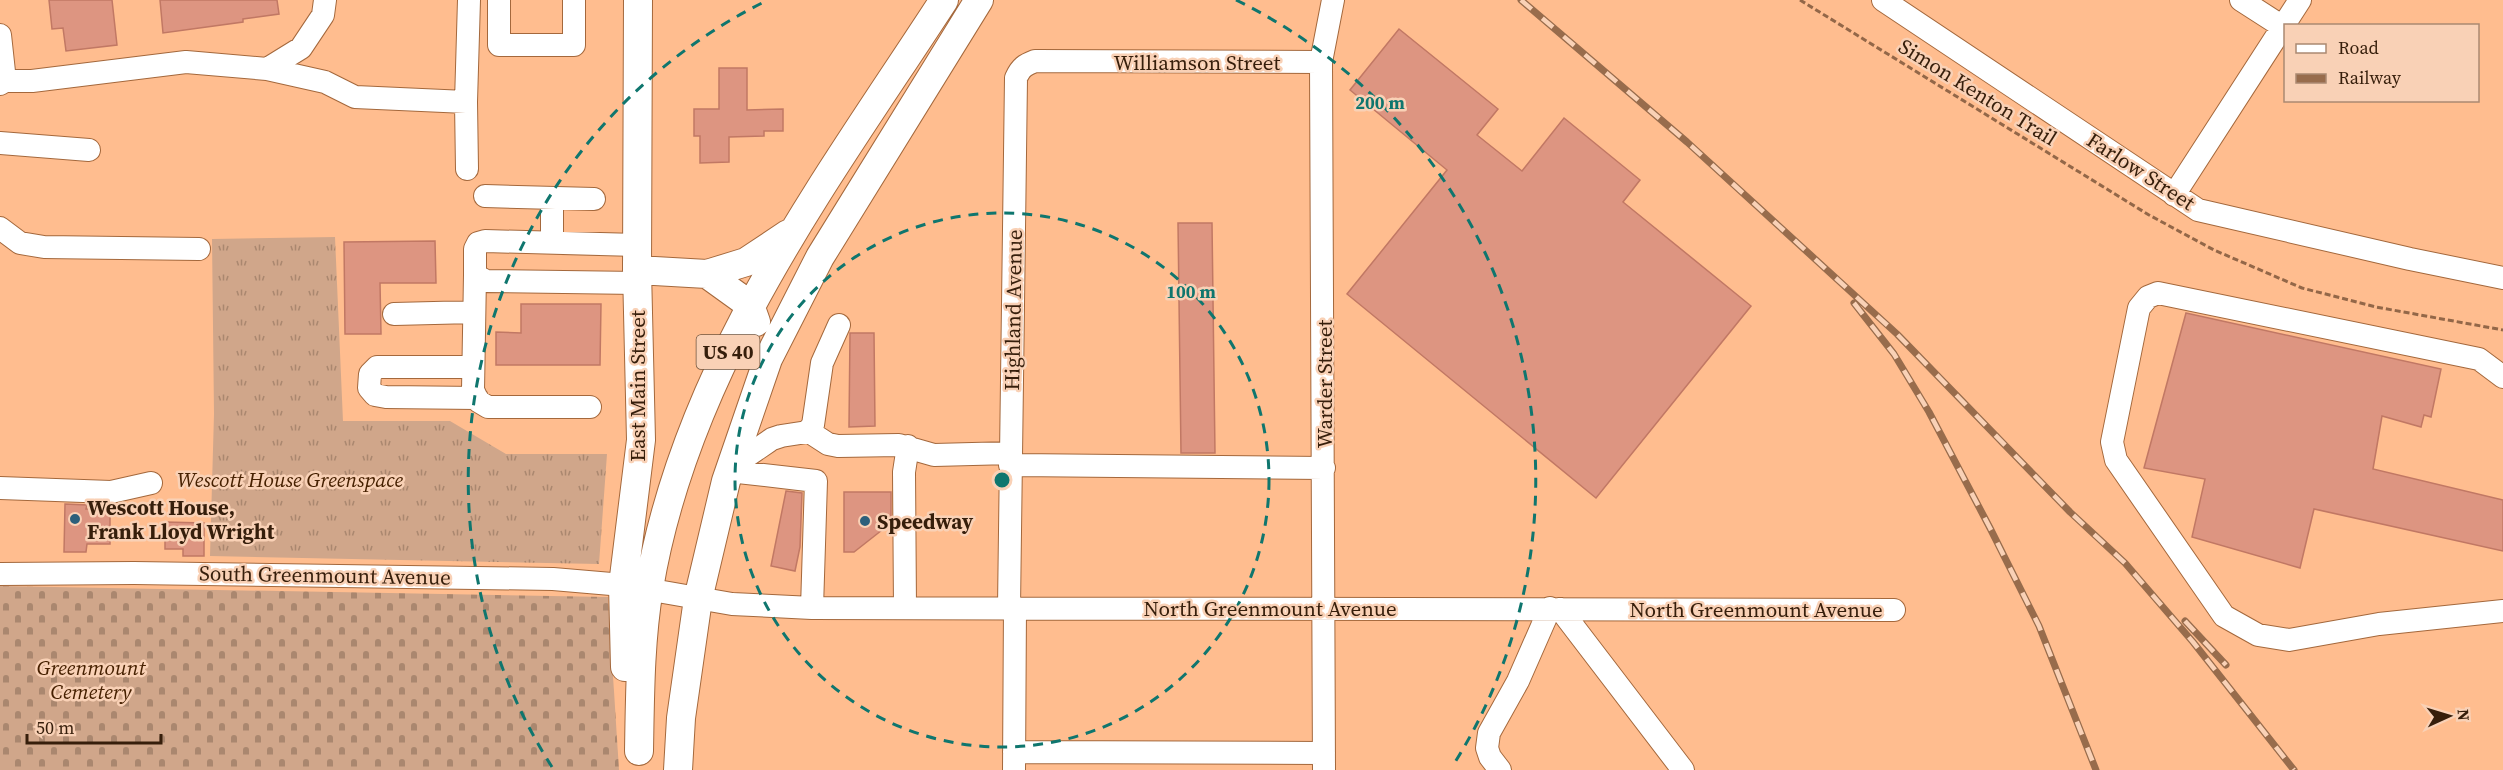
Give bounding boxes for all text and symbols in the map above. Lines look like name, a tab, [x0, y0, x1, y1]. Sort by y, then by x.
legend	[2284, 24, 2479, 102]
street label: Simon Kenton Trail	[1893, 32, 2063, 152]
text: Road	[2338, 35, 2379, 60]
street label: Williamson Street	[1114, 48, 1281, 77]
text: Railway	[2338, 65, 2402, 90]
text: 200 m	[1355, 90, 1405, 115]
street label: Farlow Street	[2081, 125, 2201, 217]
street label: Highland Avenue	[997, 229, 1029, 391]
text: 100 m	[1166, 279, 1216, 304]
street label: East Main Street	[623, 310, 652, 462]
street label: Warder Street	[1310, 319, 1339, 448]
road number: US 40	[696, 335, 760, 369]
park label: Wescott House Greenspace	[177, 465, 403, 494]
centre of rings	[992, 470, 1012, 490]
place label: Wescott House, Frank Lloyd Wright	[87, 493, 275, 546]
place label: Speedway	[877, 507, 974, 536]
marker: Wescott House, Frank Lloyd Wright	[68, 512, 82, 526]
marker: Speedway	[858, 514, 872, 528]
street label: South Greenmount Avenue	[199, 558, 451, 592]
street label: North Greenmount Avenue	[1143, 594, 1397, 623]
street label: North Greenmount Avenue	[1629, 595, 1883, 624]
park label: Greenmount Cemetery	[37, 653, 146, 706]
north arrow	[2419, 686, 2479, 746]
scale bar	[27, 707, 160, 745]
text: N	[2453, 708, 2475, 722]
text: 50 m	[36, 715, 74, 740]

